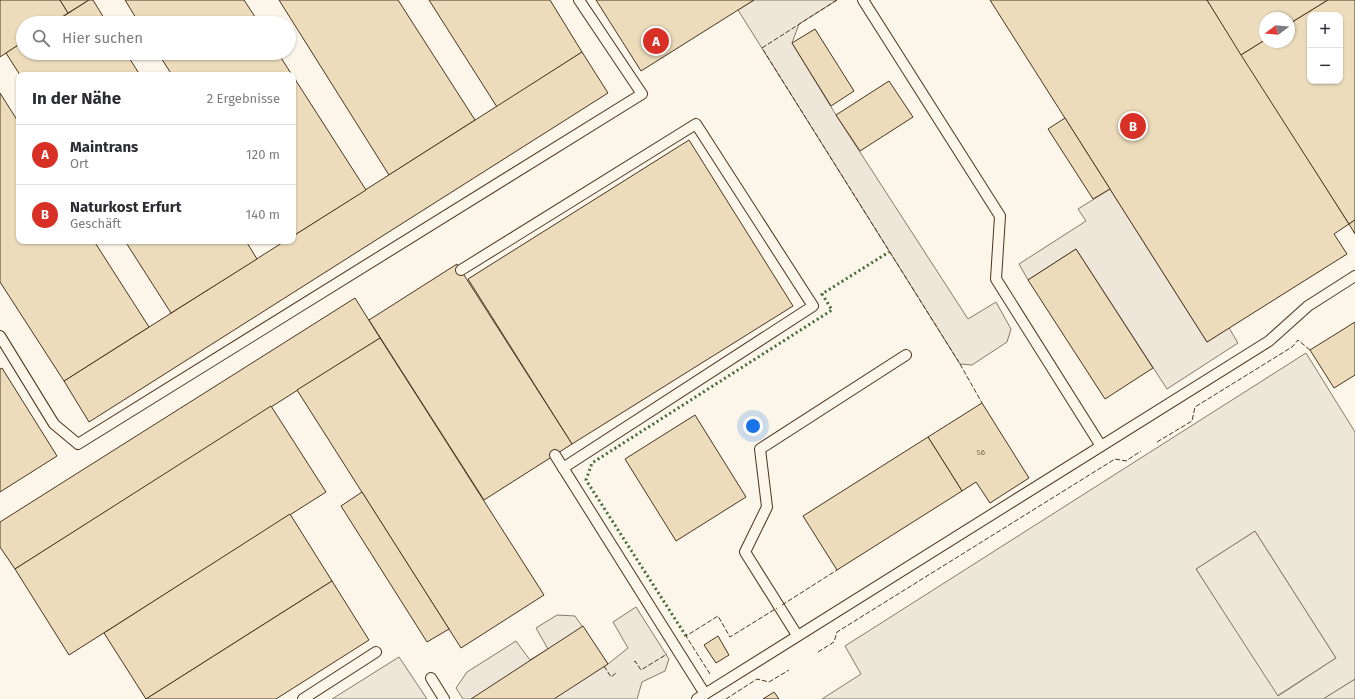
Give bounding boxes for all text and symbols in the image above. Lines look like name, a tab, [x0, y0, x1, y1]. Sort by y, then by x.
north arrow	[1259, 12, 1295, 48]
map controls	[1307, 12, 1343, 84]
button: +	[1307, 12, 1343, 48]
search box	[16, 16, 296, 60]
pin: A	[643, 26, 669, 56]
icon: search	[30, 27, 52, 49]
text: Hier suchen	[62, 29, 143, 47]
button: −	[1307, 48, 1343, 84]
text: In der Nähe	[32, 88, 121, 109]
text: 2 Ergebnisse	[207, 91, 280, 106]
pin: B	[1120, 111, 1146, 141]
text: Maintrans	[70, 138, 138, 156]
text: A	[41, 147, 49, 162]
text: 120 m	[246, 147, 280, 162]
text: Ort	[70, 156, 89, 171]
text: Naturkost Erfurt	[70, 198, 181, 216]
text: B	[41, 207, 49, 222]
text: 140 m	[246, 207, 280, 222]
text: Geschäft	[70, 216, 121, 231]
your location	[743, 416, 763, 436]
house number: 56	[977, 448, 985, 457]

